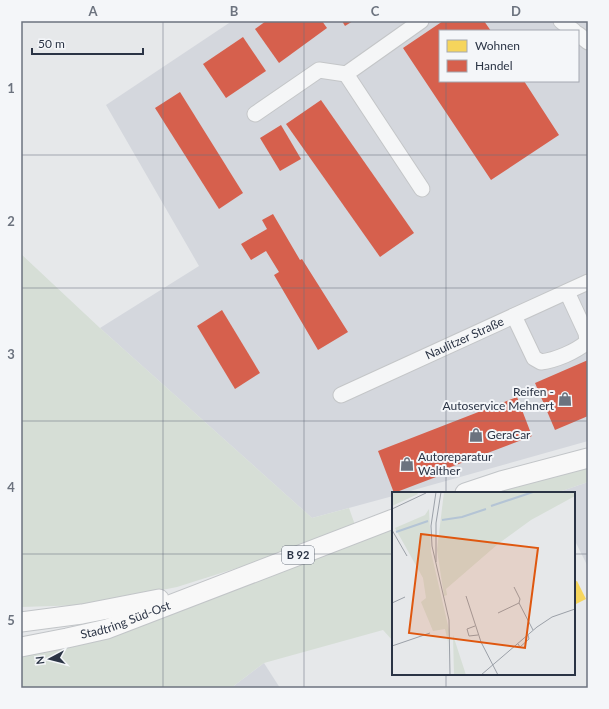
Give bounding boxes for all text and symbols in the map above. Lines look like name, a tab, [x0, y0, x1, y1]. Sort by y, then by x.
text: A	[87, 3, 98, 19]
text: B	[230, 3, 239, 19]
text: C	[371, 3, 380, 19]
text: D	[511, 3, 521, 19]
scale bar	[32, 30, 143, 56]
legend	[439, 30, 579, 82]
text: 50 m	[38, 36, 65, 51]
text: Wohnen	[475, 38, 520, 53]
text: Handel	[475, 58, 513, 73]
text: 1	[7, 80, 15, 96]
text: 2	[7, 213, 15, 229]
street label: Naulitzer Straße	[423, 314, 506, 362]
text: 3	[7, 346, 15, 362]
place label: Reifen - Autoservice Mehnert	[443, 384, 555, 413]
shop icon: Reifen - Autoservice Mehnert	[557, 391, 573, 407]
shop icon: GeraCar	[468, 427, 484, 443]
place label: GeraCar	[487, 427, 531, 442]
place label: Autoreparatur Walther	[418, 449, 493, 478]
shop icon: Autoreparatur Walther	[399, 456, 415, 472]
text: 4	[7, 479, 15, 495]
inset map	[392, 492, 575, 675]
road number: B 92	[282, 546, 314, 564]
street label: Stadtring Süd-Ost	[79, 597, 173, 642]
text: 5	[7, 612, 15, 628]
north arrow	[30, 639, 70, 679]
text: N	[33, 655, 47, 665]

